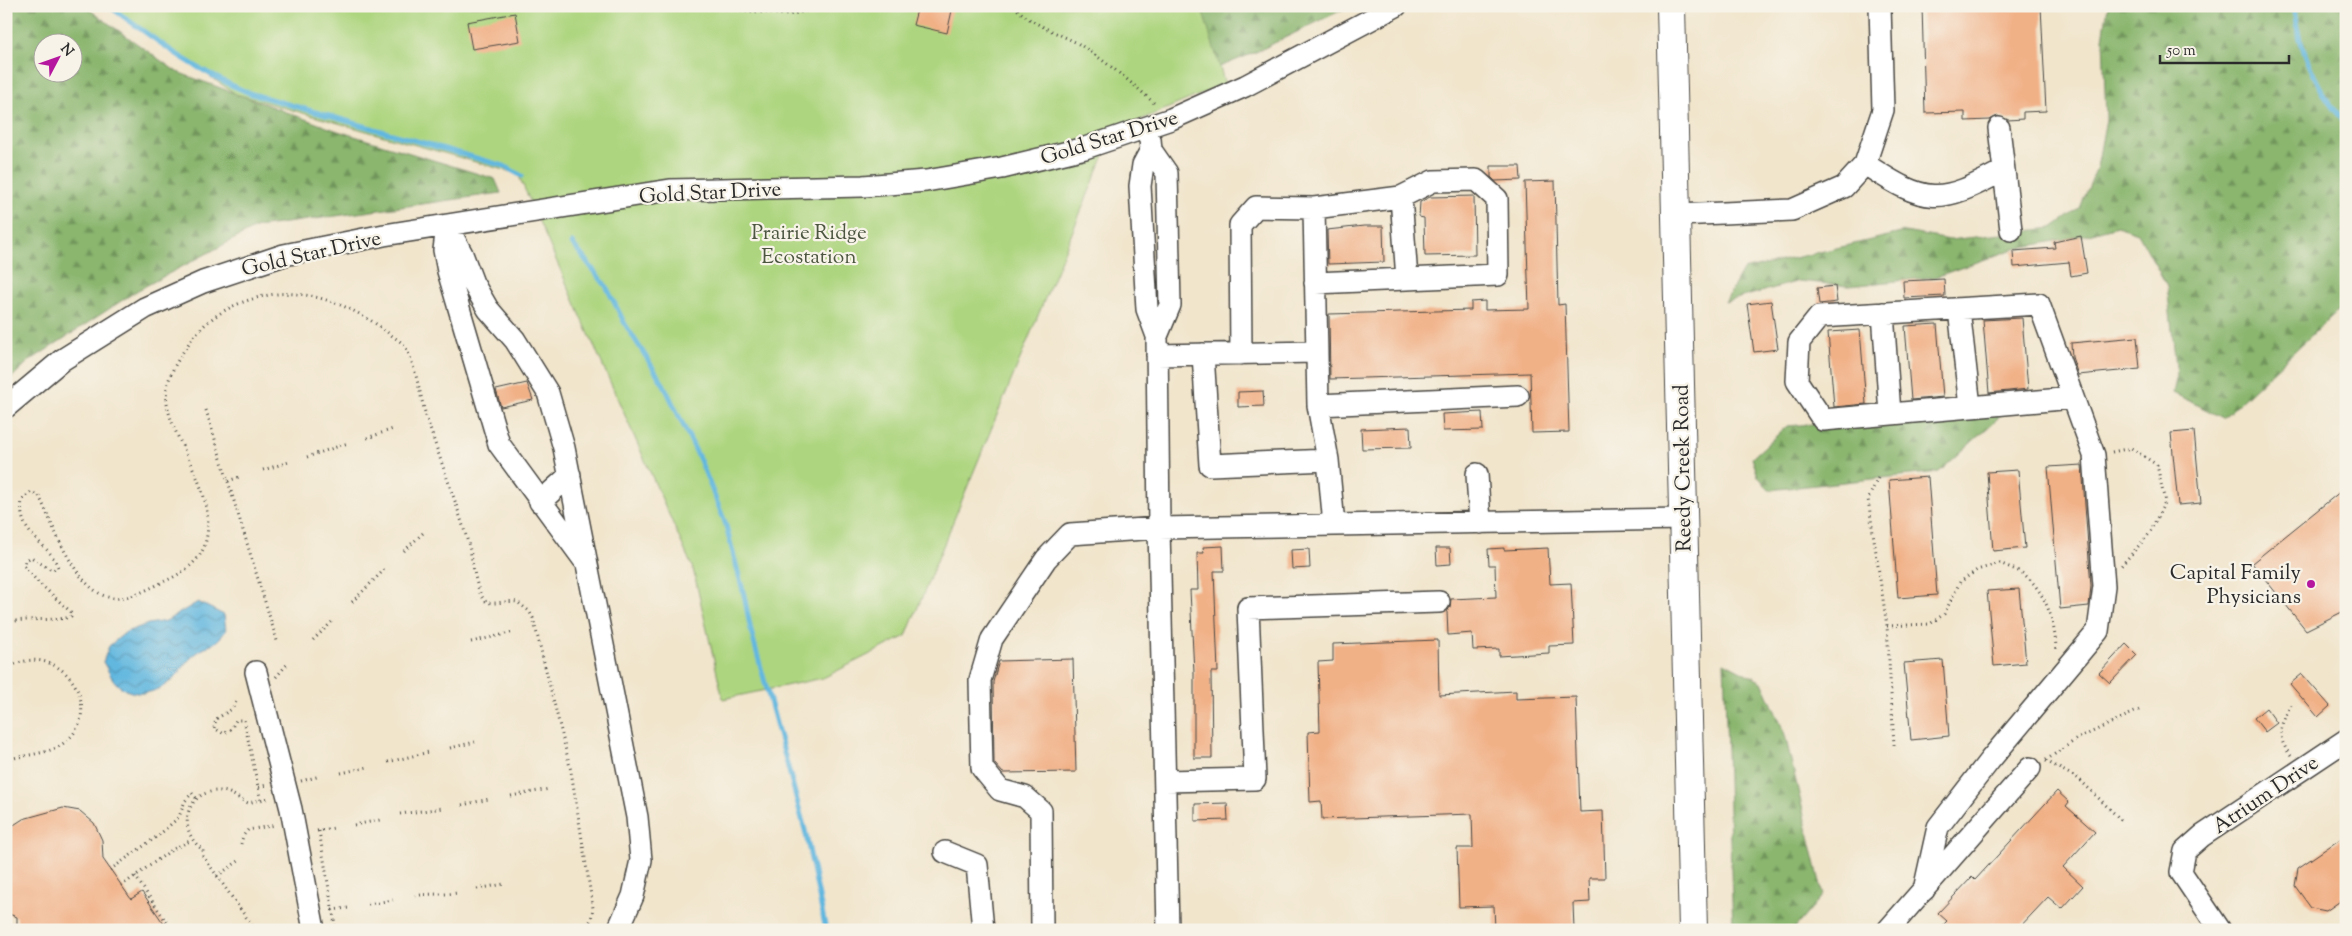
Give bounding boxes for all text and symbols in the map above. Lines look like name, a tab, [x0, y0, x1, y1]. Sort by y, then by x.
north arrow	[32, 32, 82, 82]
scale bar	[2160, 32, 2288, 64]
text: N	[55, 40, 78, 62]
text: 50 m	[2166, 41, 2196, 62]
street label: Gold Star Drive	[1037, 104, 1182, 174]
street label: Gold Star Drive	[638, 175, 782, 213]
park label: Prairie Ridge Ecostation	[751, 219, 867, 273]
street label: Gold Star Drive	[239, 224, 384, 286]
street label: Reedy Creek Road	[1668, 384, 1700, 552]
place label: Capital Family Physicians	[2170, 559, 2302, 613]
marker: Capital Family Physicians	[2305, 578, 2317, 590]
street label: Atrium Drive	[2207, 749, 2325, 842]

